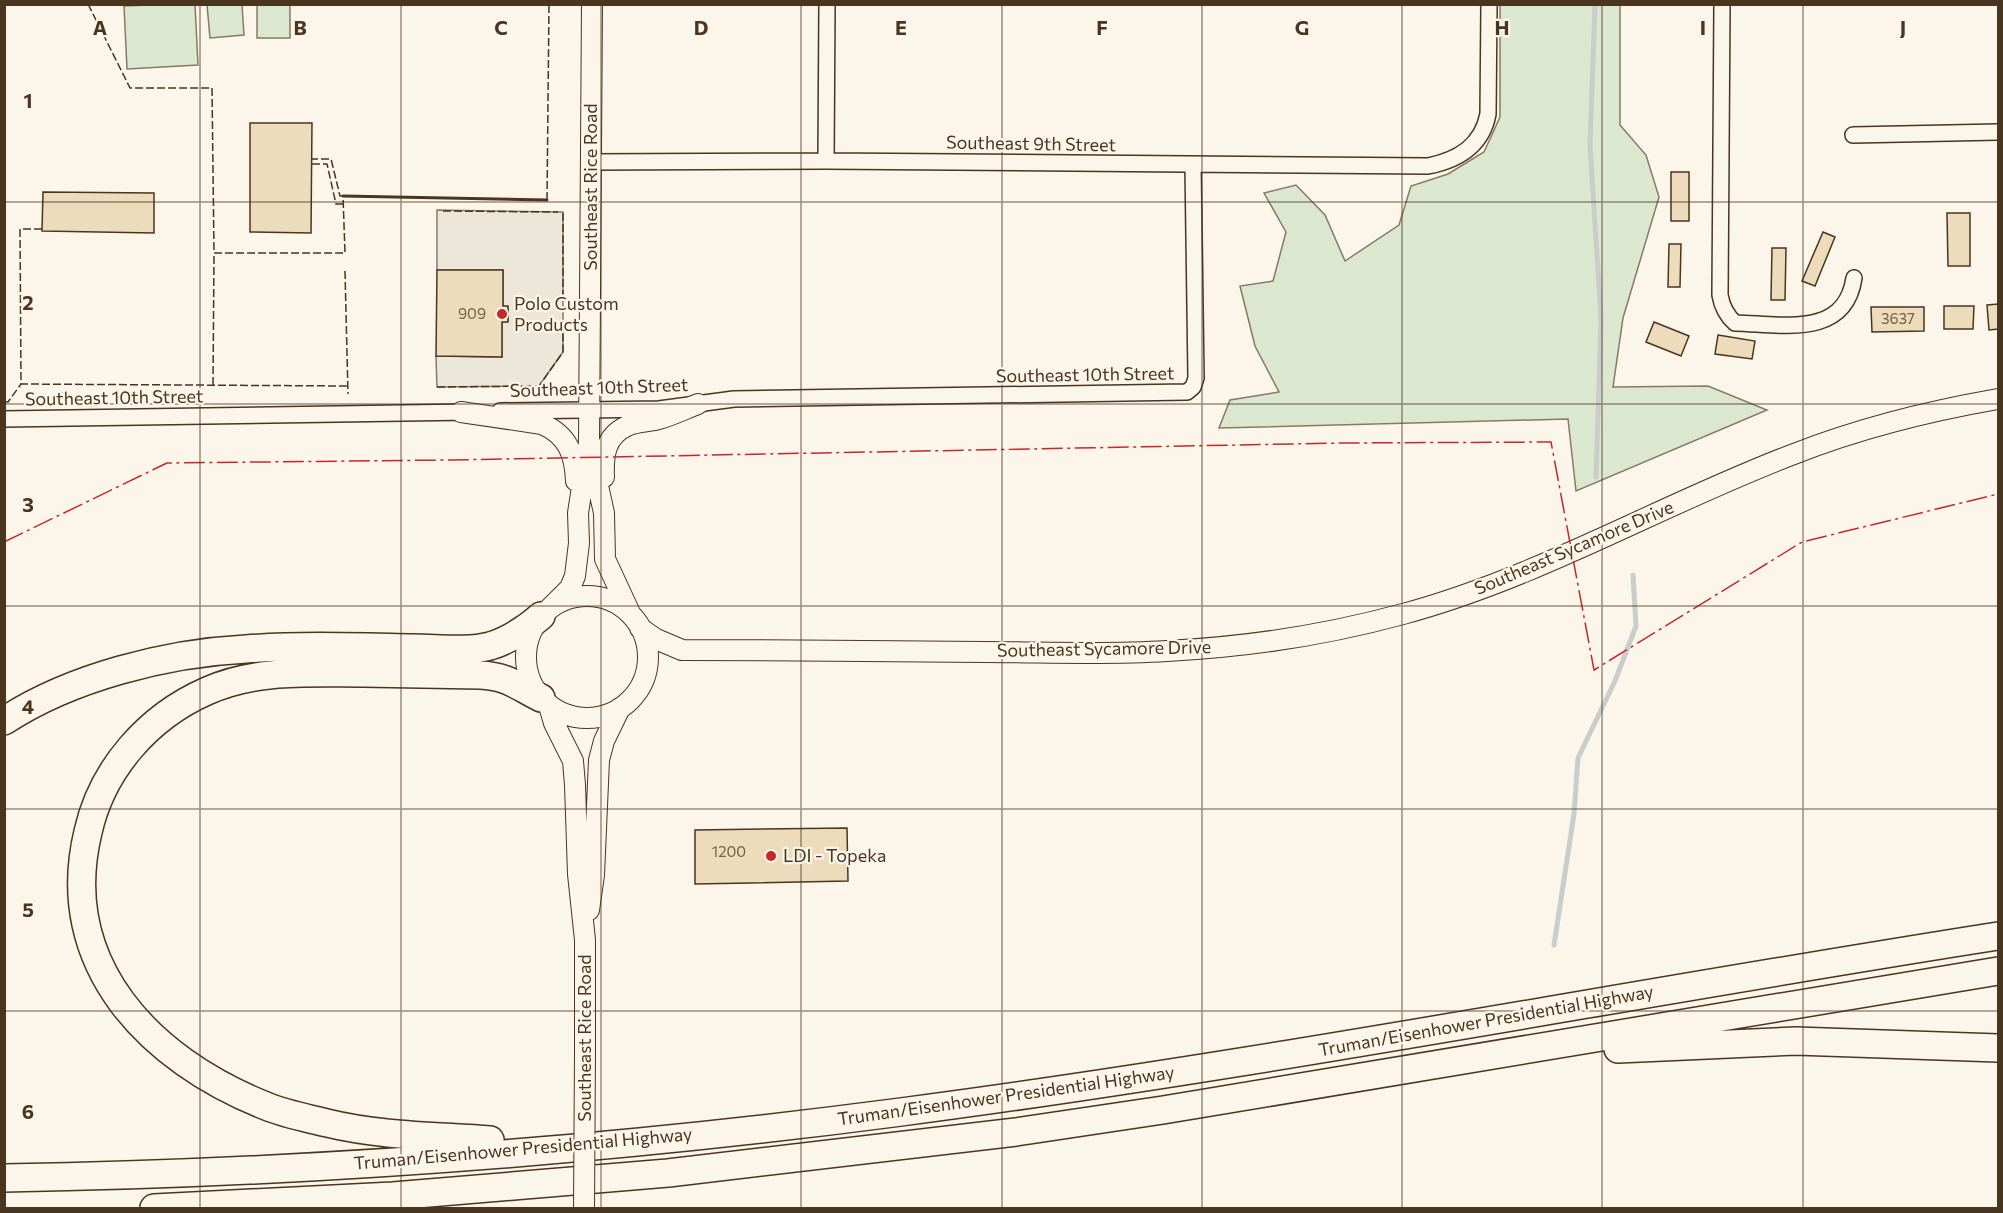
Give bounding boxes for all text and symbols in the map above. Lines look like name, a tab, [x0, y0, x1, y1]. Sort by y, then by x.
text: A	[93, 15, 107, 39]
text: B	[293, 15, 307, 39]
text: C	[494, 15, 508, 39]
text: D	[694, 15, 708, 39]
text: E	[895, 15, 907, 39]
text: F	[1096, 15, 1108, 39]
text: G	[1295, 15, 1309, 39]
text: H	[1495, 15, 1510, 39]
text: I	[1700, 15, 1706, 39]
text: J	[1900, 15, 1906, 39]
text: 1	[23, 88, 33, 112]
street label: Southeast Rice Road	[579, 103, 601, 271]
street label: Southeast 9th Street	[946, 131, 1116, 155]
text: 2	[22, 290, 34, 314]
place label: Polo Custom Products	[514, 292, 619, 335]
house number: 909	[458, 304, 486, 322]
marker: Polo Custom Products	[495, 307, 509, 321]
house number: 3637	[1881, 309, 1915, 327]
street label: Southeast 10th Street	[996, 361, 1174, 387]
street label: Southeast 10th Street	[509, 373, 688, 401]
street label: Southeast 10th Street	[25, 384, 203, 410]
text: 3	[22, 492, 34, 516]
street label: Southeast Sycamore Drive	[1471, 495, 1676, 599]
street label: Southeast Sycamore Drive	[997, 635, 1211, 661]
text: 4	[22, 694, 34, 718]
house number: 1200	[712, 842, 746, 860]
place label: LDI - Topeka	[783, 844, 886, 866]
marker: LDI - Topeka	[764, 849, 778, 863]
text: 5	[22, 897, 34, 921]
street label: Southeast Rice Road	[573, 954, 595, 1122]
street label: Truman/Eisenhower Presidential Highway	[1317, 980, 1655, 1060]
street label: Truman/Eisenhower Presidential Highway	[836, 1060, 1176, 1130]
text: 6	[22, 1099, 34, 1123]
street label: Truman/Eisenhower Presidential Highway	[353, 1122, 693, 1174]

